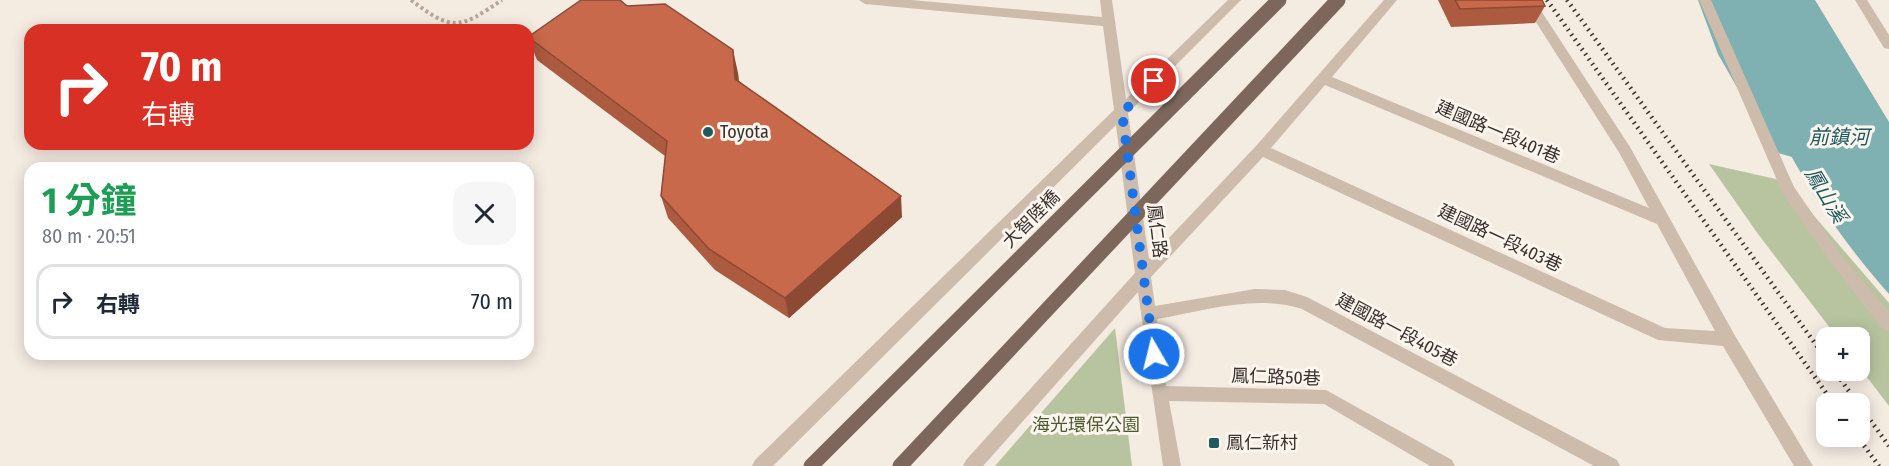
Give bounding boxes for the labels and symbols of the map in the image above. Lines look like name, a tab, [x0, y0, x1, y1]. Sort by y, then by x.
pin	[1128, 55, 1179, 106]
street label: 建國路一段401巷	[1433, 96, 1563, 168]
place label: Toyota	[720, 121, 769, 143]
marker: Toyota	[701, 125, 715, 139]
water label: 前鎮河	[1809, 125, 1873, 149]
water label: 鳳山溪	[1800, 163, 1853, 229]
street label: 大智陸橋	[998, 186, 1064, 252]
street label: 建國路一段403巷	[1435, 200, 1565, 276]
street label: 鳳仁路	[1143, 203, 1171, 259]
street label: 建國路一段405巷	[1333, 289, 1461, 371]
position arrow	[1122, 322, 1186, 386]
street label: 鳳仁路50巷	[1231, 364, 1321, 390]
park label: 海光環保公園	[1032, 414, 1140, 436]
place label: 鳳仁新村	[1226, 432, 1298, 454]
marker: 鳳仁新村	[1207, 436, 1221, 450]

